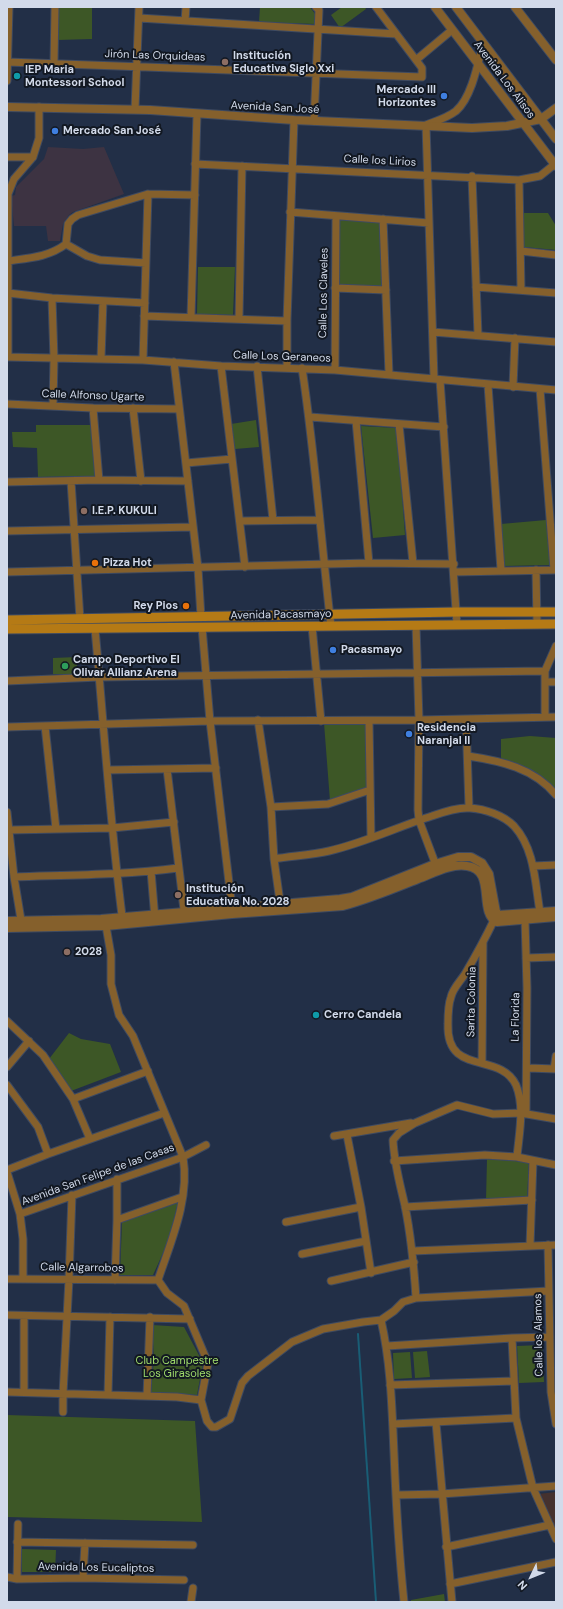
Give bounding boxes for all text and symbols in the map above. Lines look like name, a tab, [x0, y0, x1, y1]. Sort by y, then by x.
street label: Avenida Los Alisos	[471, 39, 537, 121]
street label: Jirón Las Orquideas	[104, 48, 206, 64]
place label: Institución Educativa Siglo Xxi	[233, 49, 334, 75]
marker: Institución Educativa Siglo Xxi	[220, 57, 230, 67]
place label: IEP Maria Montessori School	[25, 63, 124, 89]
marker: IEP Maria Montessori School	[12, 71, 22, 81]
place label: Mercado III Horizontes	[377, 83, 436, 109]
marker: Mercado III Horizontes	[439, 91, 449, 101]
street label: Avenida San José	[230, 99, 320, 117]
place label: Mercado San José	[63, 124, 161, 138]
marker: Mercado San José	[50, 126, 60, 136]
street label: Calle los Lirios	[343, 153, 417, 169]
street label: Calle Los Claveles	[317, 248, 331, 338]
street label: Calle Los Geraneos	[233, 349, 331, 365]
street label: Calle Alfonso Ugarte	[41, 388, 145, 404]
place label: I.E.P. KUKULI	[92, 504, 157, 518]
marker: I.E.P. KUKULI	[79, 506, 89, 516]
place label: Pizza Hot	[103, 556, 152, 570]
marker: Pizza Hot	[90, 558, 100, 568]
place label: Rey Pios	[133, 599, 178, 613]
marker: Rey Pios	[181, 601, 191, 611]
street label: Avenida Pacasmayo	[230, 608, 332, 622]
place label: Pacasmayo	[341, 643, 402, 657]
marker: Pacasmayo	[328, 645, 338, 655]
place label: Campo Deportivo El Olivar Allianz Arena	[73, 653, 180, 679]
marker: Campo Deportivo El Olivar Allianz Arena	[60, 661, 70, 671]
place label: Residencia Naranjal II	[417, 721, 476, 747]
marker: Residencia Naranjal II	[404, 729, 414, 739]
place label: Institución Educativa No. 2028	[186, 882, 289, 908]
marker: Institución Educativa No. 2028	[173, 890, 183, 900]
place label: 2028	[75, 945, 102, 959]
marker: 2028	[62, 947, 72, 957]
street label: Sarita Colonia	[465, 967, 479, 1037]
street label: La Florida	[509, 992, 523, 1042]
place label: Cerro Candela	[324, 1008, 402, 1022]
marker: Cerro Candela	[311, 1010, 321, 1020]
street label: Avenida San Felipe de las Casas	[20, 1141, 176, 1209]
street label: Calle Algarrobos	[40, 1261, 124, 1275]
street label: Calle los Alamos	[532, 1293, 546, 1377]
park label: Club Campestre Los Girasoles	[136, 1354, 218, 1380]
north arrow	[511, 1557, 551, 1597]
street label: Avenida Los Eucaliptos	[38, 1560, 154, 1576]
text: N	[514, 1577, 530, 1593]

